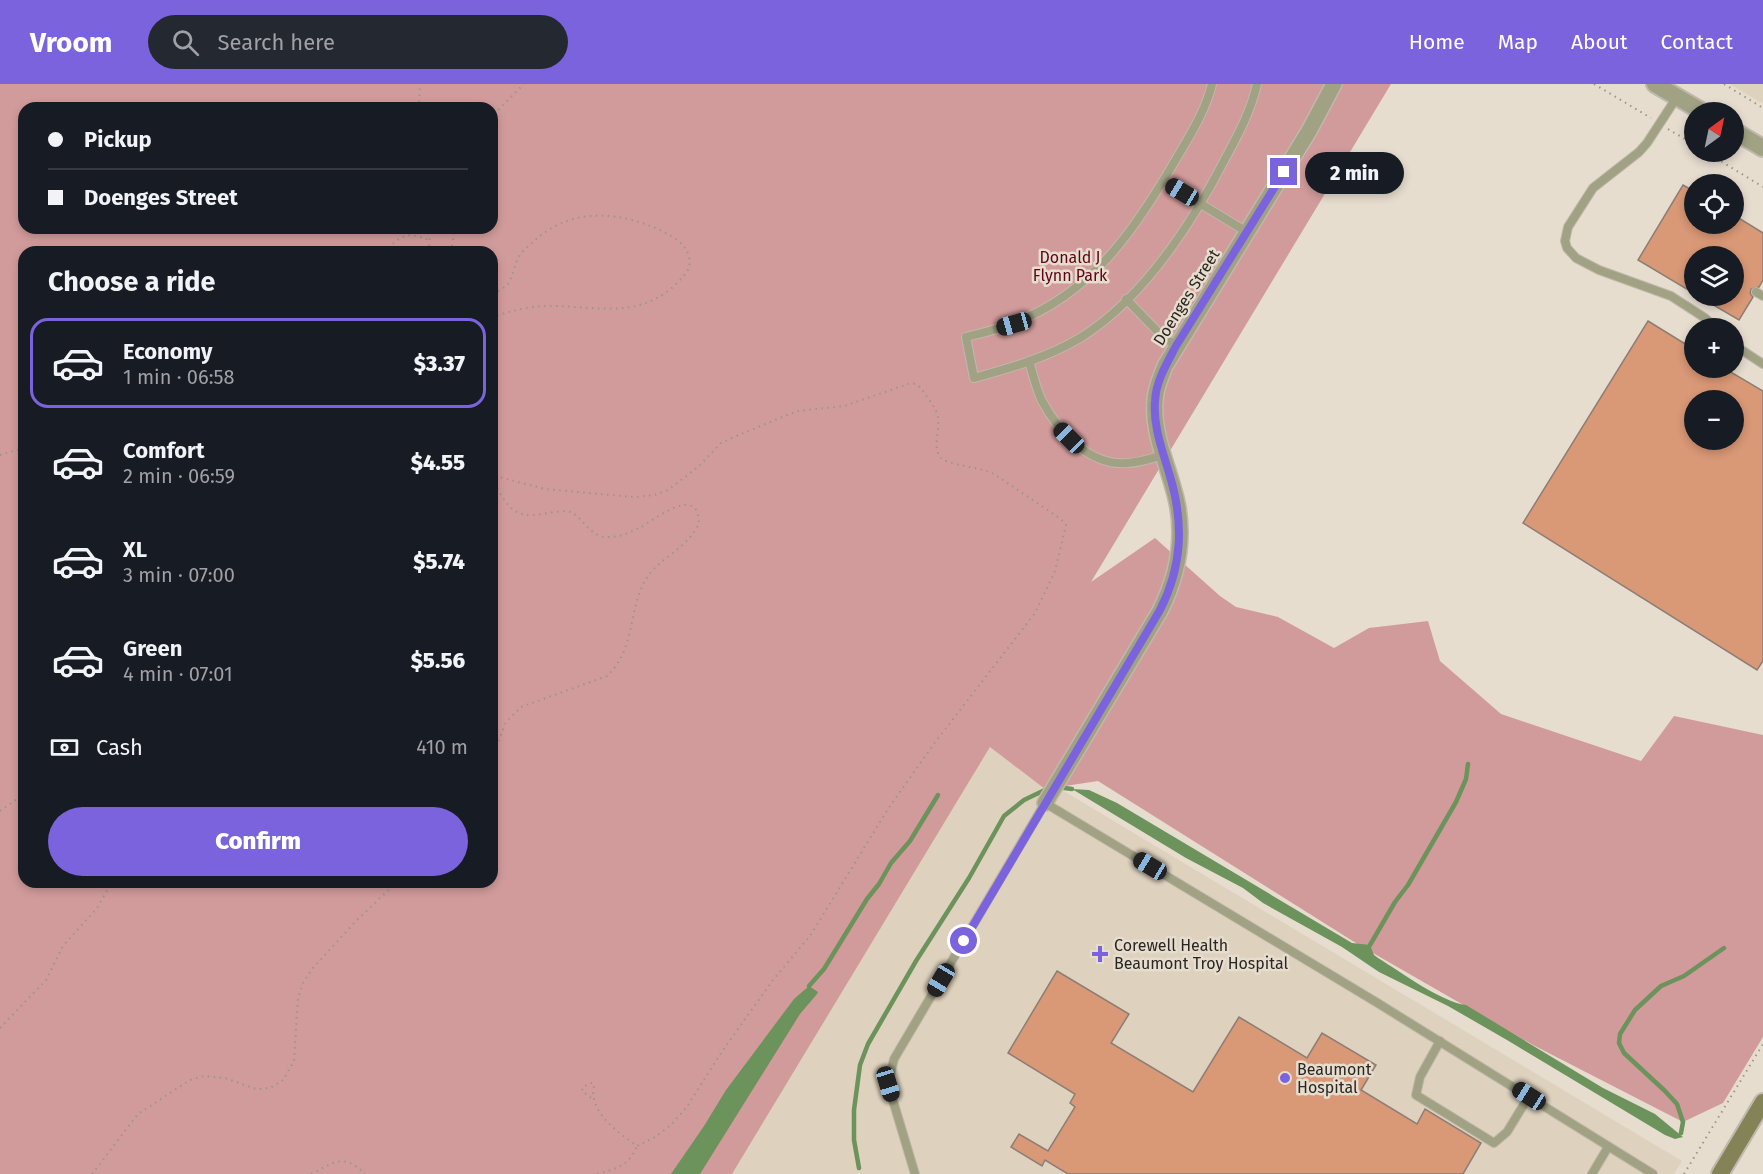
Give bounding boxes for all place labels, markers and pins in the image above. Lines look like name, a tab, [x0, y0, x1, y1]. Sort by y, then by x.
place label: Corewell Health Beaumont Troy Hospital	[1114, 936, 1289, 973]
marker: Corewell Health Beaumont Troy Hospital	[1091, 945, 1109, 963]
place label: Beaumont Hospital	[1297, 1060, 1372, 1097]
marker: Beaumont Hospital	[1278, 1071, 1292, 1085]

